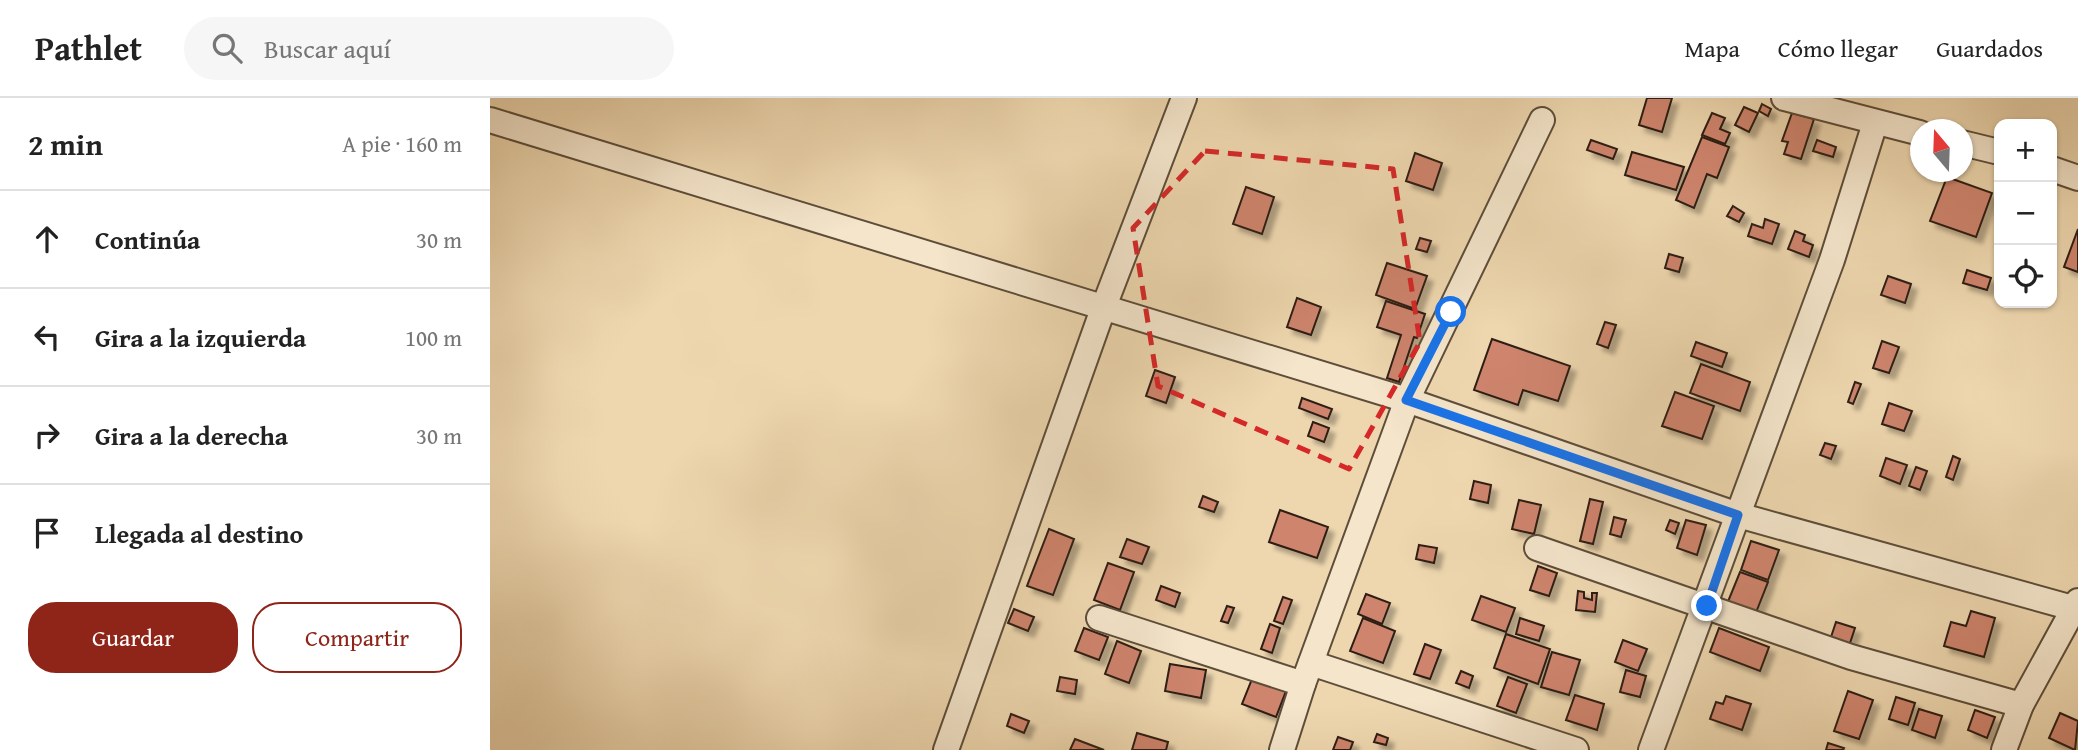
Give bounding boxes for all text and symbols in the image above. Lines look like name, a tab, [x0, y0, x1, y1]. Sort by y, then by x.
search box	[184, 17, 674, 80]
text: Pathlet	[35, 24, 142, 72]
icon: search	[208, 29, 246, 67]
text: Buscar aquí	[264, 29, 391, 68]
text: Mapa	[1684, 31, 1740, 66]
text: Cómo llegar	[1778, 31, 1898, 66]
text: Guardados	[1936, 31, 2043, 66]
north arrow	[1910, 119, 1973, 182]
map controls	[1994, 119, 2057, 308]
button: +	[1994, 119, 2057, 182]
text: 2 min	[28, 122, 103, 166]
text: A pie · 160 m	[342, 127, 462, 160]
button: −	[1994, 182, 2057, 245]
icon: ahead	[28, 220, 66, 258]
text: Continúa	[95, 220, 200, 259]
text: 30 m	[416, 223, 462, 256]
button: locate	[1994, 245, 2057, 308]
route start	[1435, 296, 1466, 327]
icon: left	[28, 318, 66, 356]
text: Gira a la izquierda	[95, 318, 306, 357]
text: 100 m	[405, 321, 462, 354]
icon: right	[28, 416, 66, 454]
text: Gira a la derecha	[95, 416, 288, 455]
text: 30 m	[416, 419, 462, 452]
icon: arrive	[28, 514, 66, 552]
text: Llegada al destino	[95, 514, 303, 553]
route end	[1691, 590, 1722, 621]
button: Guardar	[28, 602, 238, 673]
button: Compartir	[252, 602, 462, 673]

